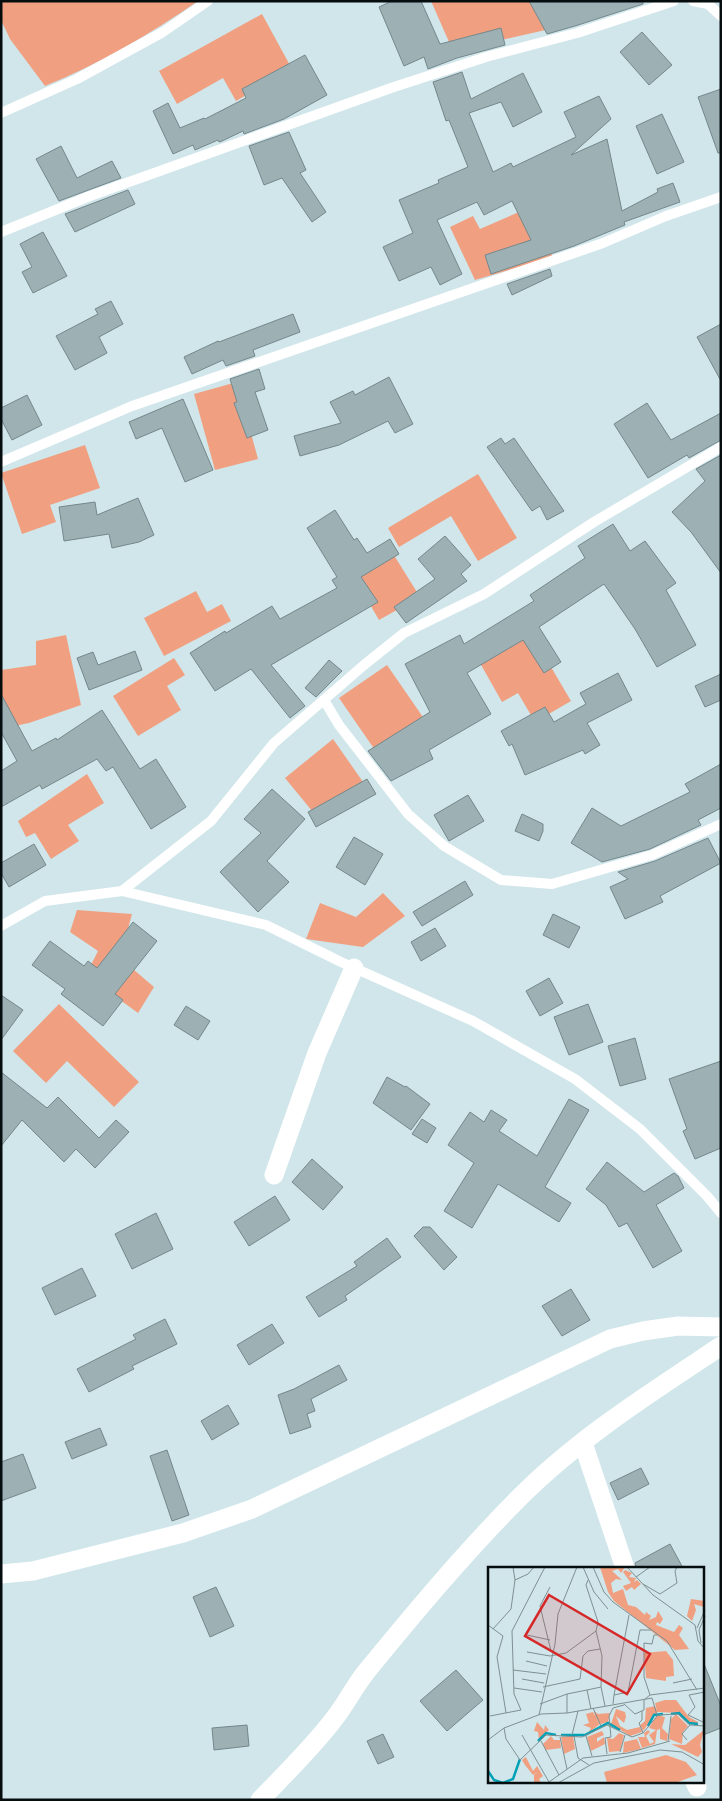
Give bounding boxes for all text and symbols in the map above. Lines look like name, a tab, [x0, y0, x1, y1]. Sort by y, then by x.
inset map	[488, 1567, 704, 1784]

